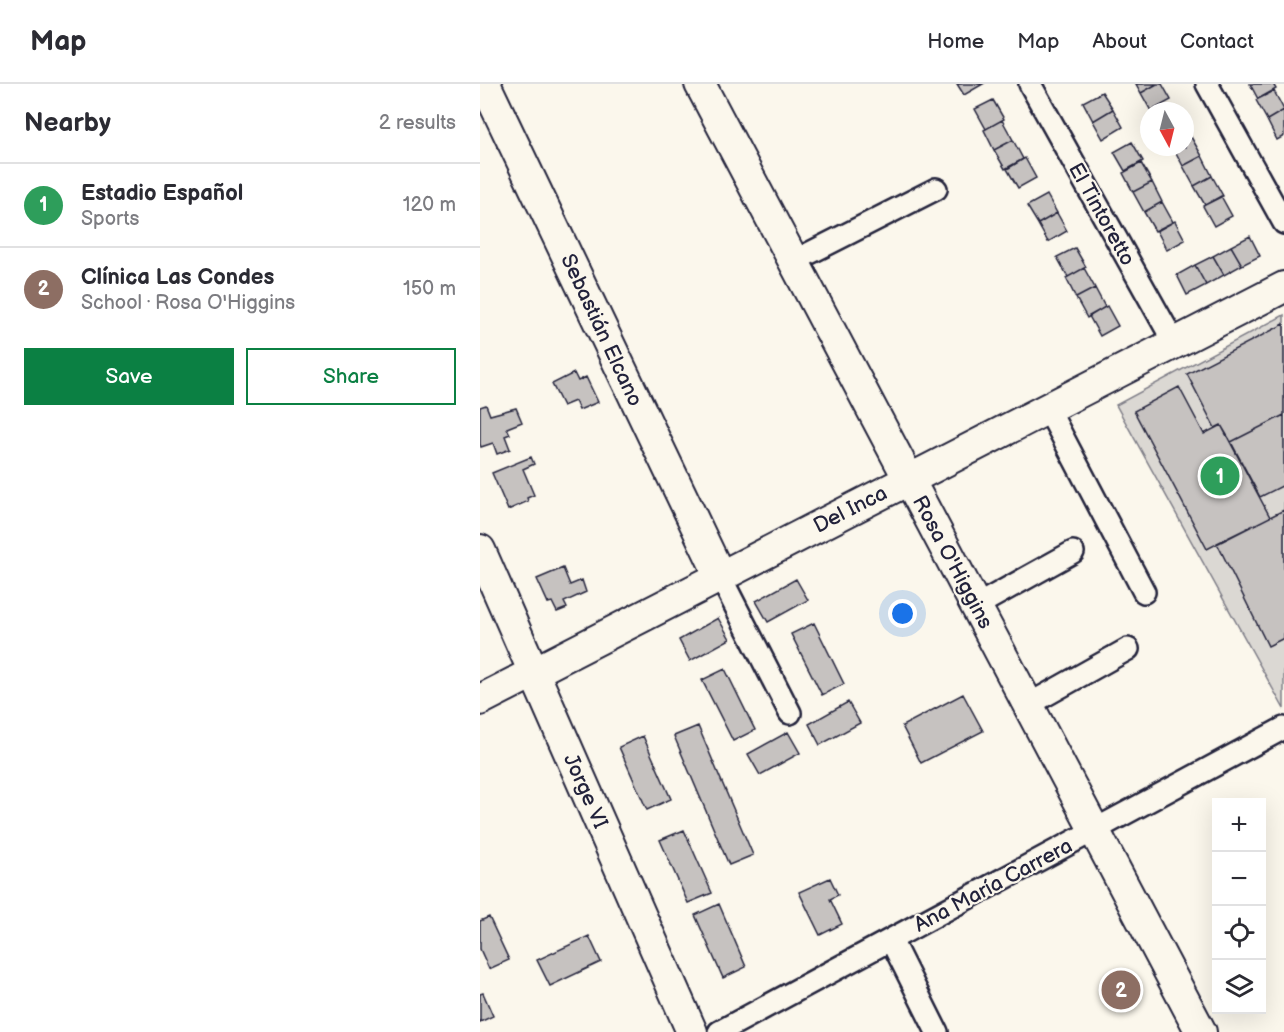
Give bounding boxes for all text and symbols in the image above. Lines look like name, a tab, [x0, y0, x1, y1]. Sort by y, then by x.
text: Map	[30, 25, 86, 58]
text: Home	[927, 29, 984, 54]
text: Map	[1017, 29, 1059, 54]
text: About	[1092, 29, 1147, 54]
text: Contact	[1180, 29, 1254, 54]
north arrow	[1140, 102, 1194, 156]
text: Nearby	[24, 108, 111, 139]
text: 2 results	[379, 111, 456, 135]
street label: El Tintoretto	[1063, 158, 1140, 270]
text: Estadio Español	[81, 180, 243, 207]
text: 1	[39, 193, 48, 217]
text: 120 m	[403, 193, 456, 217]
text: Sports	[81, 207, 139, 231]
street label: Sebastián Elcano	[555, 250, 648, 410]
text: Clínica Las Condes	[81, 264, 274, 291]
text: 2	[38, 277, 49, 301]
text: 150 m	[403, 277, 456, 301]
text: School · Rosa O'Higgins	[81, 291, 295, 315]
button: Save	[24, 348, 234, 405]
button: Share	[246, 348, 456, 405]
pin: 1	[1200, 454, 1240, 498]
street label: Del Inca	[809, 480, 891, 539]
street label: Rosa O'Higgins	[907, 491, 998, 633]
your location	[888, 599, 917, 628]
street label: Jorge VI	[558, 750, 613, 832]
map controls	[1212, 798, 1266, 1014]
button: +	[1212, 798, 1266, 852]
street label: Ana María Carrera	[910, 833, 1077, 938]
button: −	[1212, 852, 1266, 906]
button: locate	[1212, 906, 1266, 960]
button: layers	[1212, 960, 1266, 1014]
pin: 2	[1102, 968, 1140, 1012]

